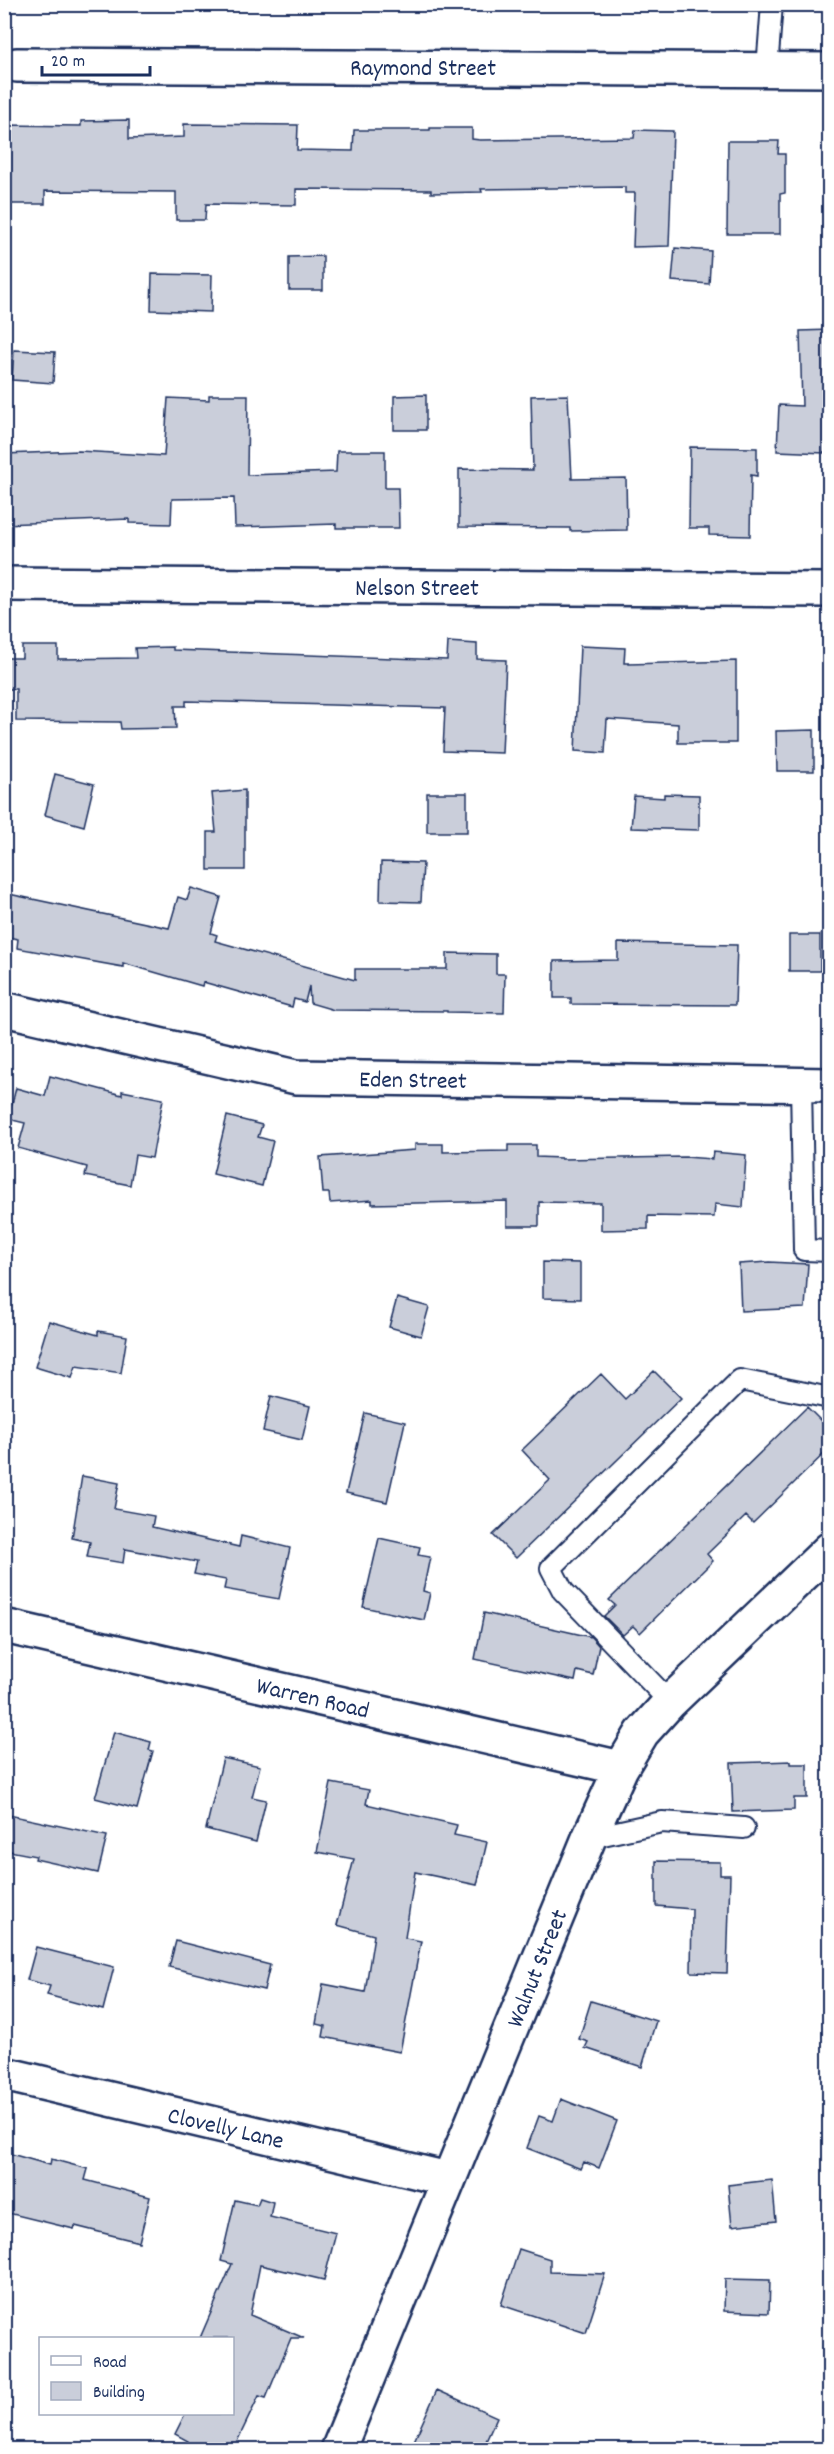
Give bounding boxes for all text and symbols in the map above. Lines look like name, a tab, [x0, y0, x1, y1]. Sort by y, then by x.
scale bar	[42, 39, 150, 77]
text: 20 m	[51, 50, 85, 75]
street label: Raymond Street	[350, 53, 496, 87]
street label: Nelson Street	[355, 573, 479, 607]
street label: Eden Street	[359, 1064, 467, 1100]
street label: Warren Road	[253, 1670, 372, 1729]
street label: Walnut Street	[500, 1905, 578, 2033]
street label: Clovelly Lane	[164, 2100, 287, 2160]
legend	[39, 2337, 234, 2415]
text: Road	[93, 2351, 127, 2376]
text: Building	[93, 2381, 145, 2406]

